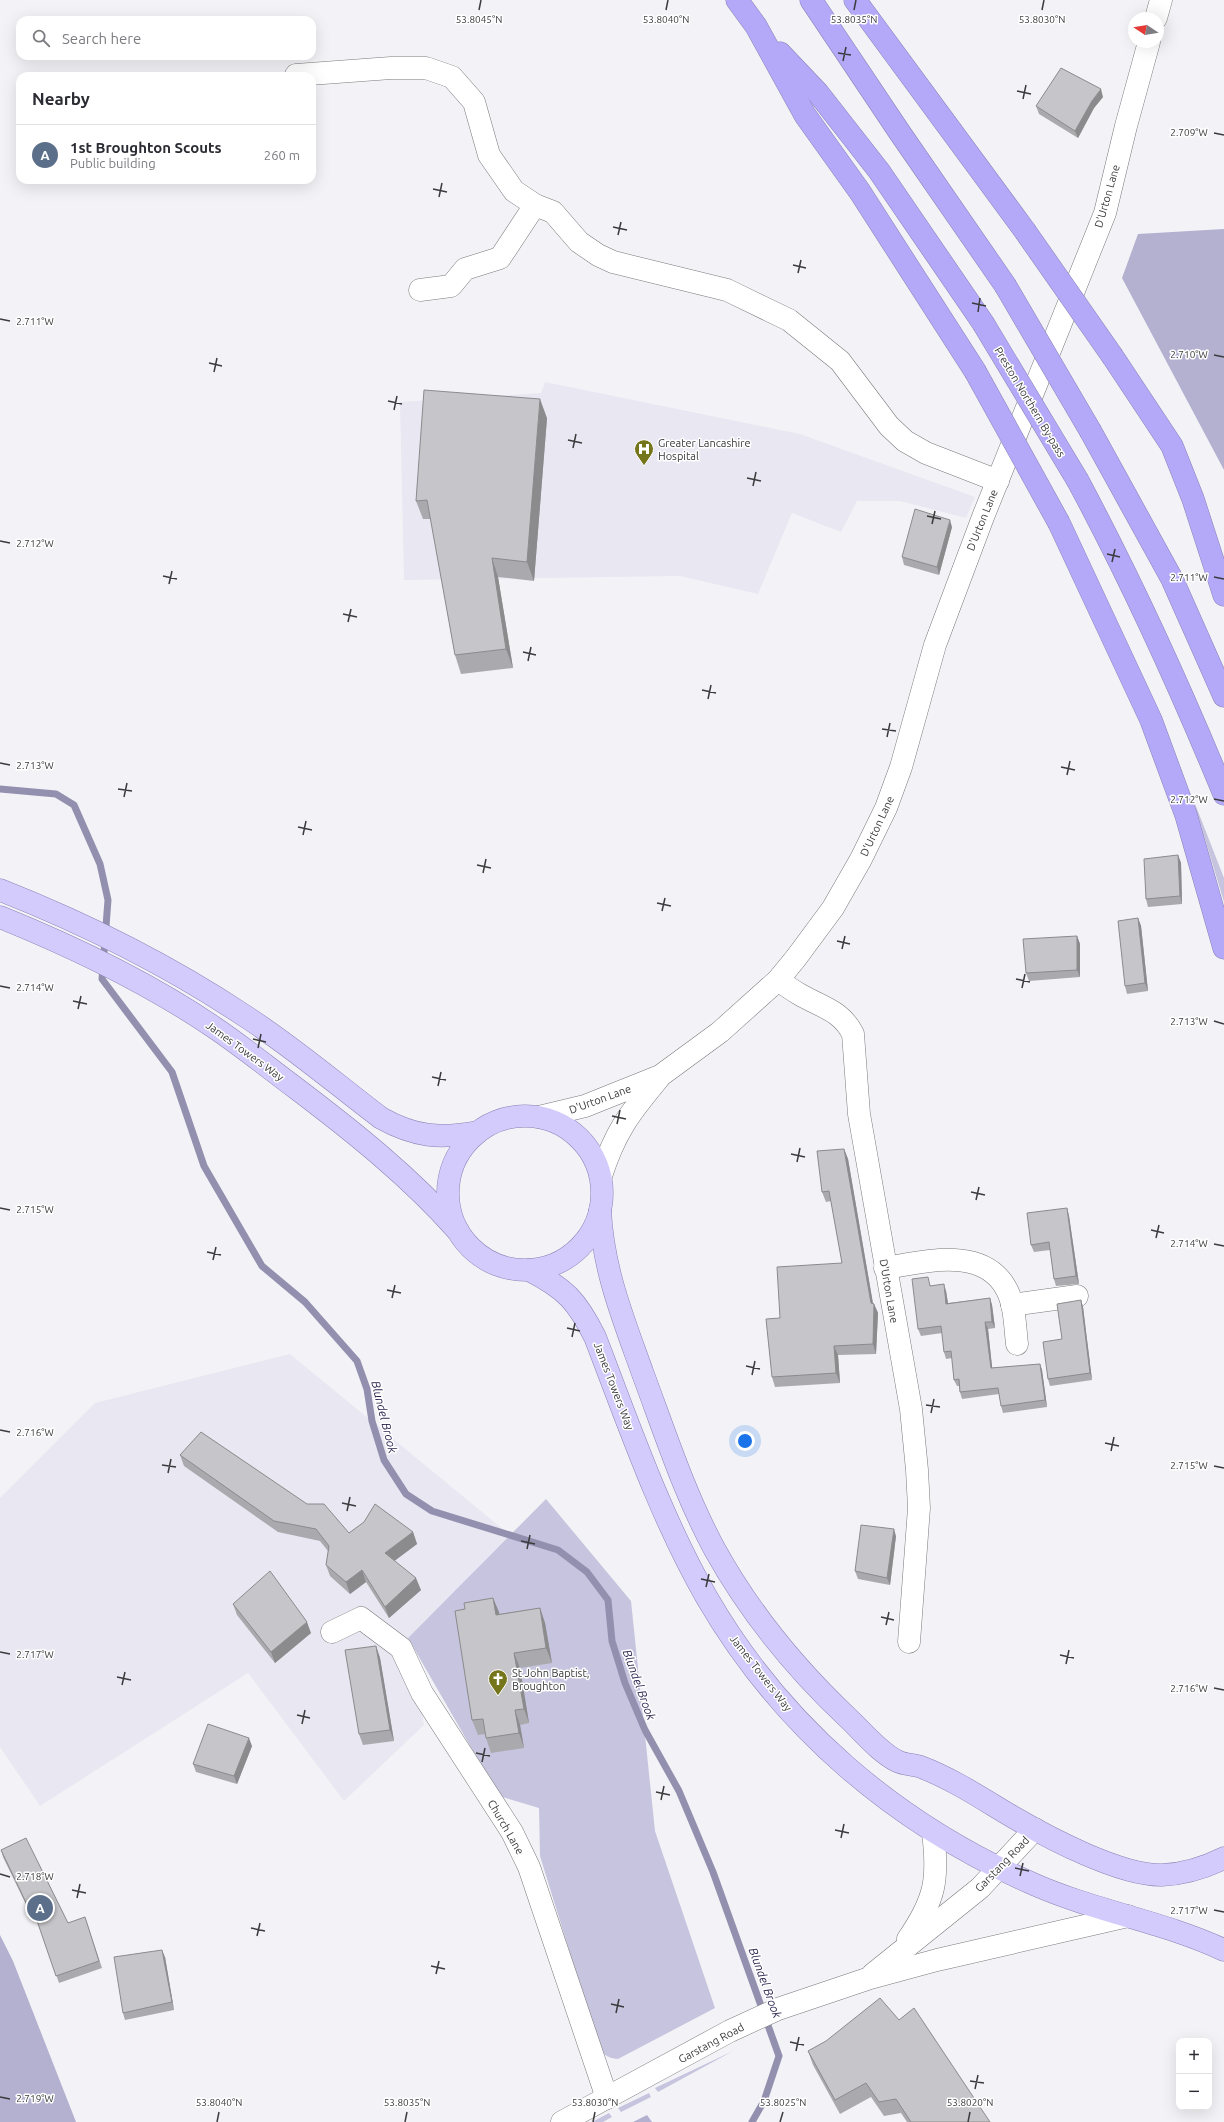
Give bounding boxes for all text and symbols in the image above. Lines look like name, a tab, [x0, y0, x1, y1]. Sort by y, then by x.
north arrow	[1128, 12, 1164, 48]
text: 53.8045°N	[456, 14, 502, 25]
text: 53.8040°N	[643, 14, 689, 25]
text: 53.8035°N	[831, 14, 877, 25]
text: 53.8030°N	[1019, 14, 1065, 25]
search box	[16, 16, 316, 60]
icon: search	[30, 27, 52, 49]
text: Search here	[62, 30, 141, 47]
text: Nearby	[32, 89, 90, 108]
text: 2.709°W	[1170, 127, 1208, 138]
text: 1st Broughton Scouts	[70, 139, 222, 156]
text: A	[40, 148, 50, 162]
text: 260 m	[264, 148, 300, 162]
text: Public building	[70, 156, 156, 170]
street label: D'Urton Lane	[1092, 163, 1122, 229]
text: 2.711°W	[16, 316, 54, 327]
street label: Preston Northern By-pass	[992, 345, 1068, 459]
text: 2.710°W	[1170, 349, 1208, 360]
place label: Greater Lancashire Hospital	[658, 437, 750, 462]
hospital icon: Greater Lancashire Hospital	[633, 438, 655, 466]
street label: D'Urton Lane	[964, 488, 1000, 552]
text: 2.712°W	[16, 538, 54, 549]
text: 2.711°W	[1170, 572, 1208, 583]
text: 2.713°W	[16, 760, 54, 771]
street label: D'Urton Lane	[858, 794, 896, 858]
text: 2.712°W	[1170, 794, 1208, 805]
text: 2.714°W	[16, 982, 54, 993]
text: 2.713°W	[1170, 1016, 1208, 1027]
street label: James Towers Way	[204, 1019, 287, 1084]
street label: D'Urton Lane	[567, 1082, 633, 1116]
text: 2.715°W	[16, 1204, 54, 1215]
text: 2.714°W	[1170, 1238, 1208, 1249]
street label: D'Urton Lane	[877, 1258, 901, 1324]
street label: James Towers Way	[592, 1340, 636, 1432]
water label: Blundel Brook	[369, 1379, 400, 1455]
text: 2.716°W	[16, 1427, 54, 1438]
your location	[735, 1431, 755, 1451]
text: 2.715°W	[1170, 1460, 1208, 1471]
street label: James Towers Way	[728, 1633, 795, 1714]
water label: Blundel Brook	[621, 1648, 659, 1723]
text: 2.717°W	[16, 1649, 54, 1660]
place label: St John Baptist, Broughton	[512, 1667, 590, 1692]
church icon: St John Baptist, Broughton	[487, 1668, 509, 1696]
text: 2.716°W	[1170, 1683, 1208, 1694]
street label: Church Lane	[486, 1798, 526, 1856]
street label: Garstang Road	[973, 1834, 1031, 1894]
text: 2.718°W	[16, 1871, 54, 1882]
pin: A	[27, 1893, 53, 1923]
text: 2.717°W	[1170, 1905, 1208, 1916]
water label: Blundel Brook	[747, 1946, 785, 2021]
street label: Garstang Road	[676, 2021, 746, 2065]
map controls	[1176, 2038, 1212, 2110]
button: +	[1176, 2038, 1212, 2074]
button: −	[1176, 2074, 1212, 2110]
text: 2.719°W	[16, 2093, 54, 2104]
text: 53.8040°N	[196, 2097, 242, 2108]
text: 53.8035°N	[384, 2097, 430, 2108]
text: 53.8030°N	[572, 2097, 618, 2108]
text: 53.8025°N	[760, 2097, 806, 2108]
text: 53.8020°N	[947, 2097, 993, 2108]

